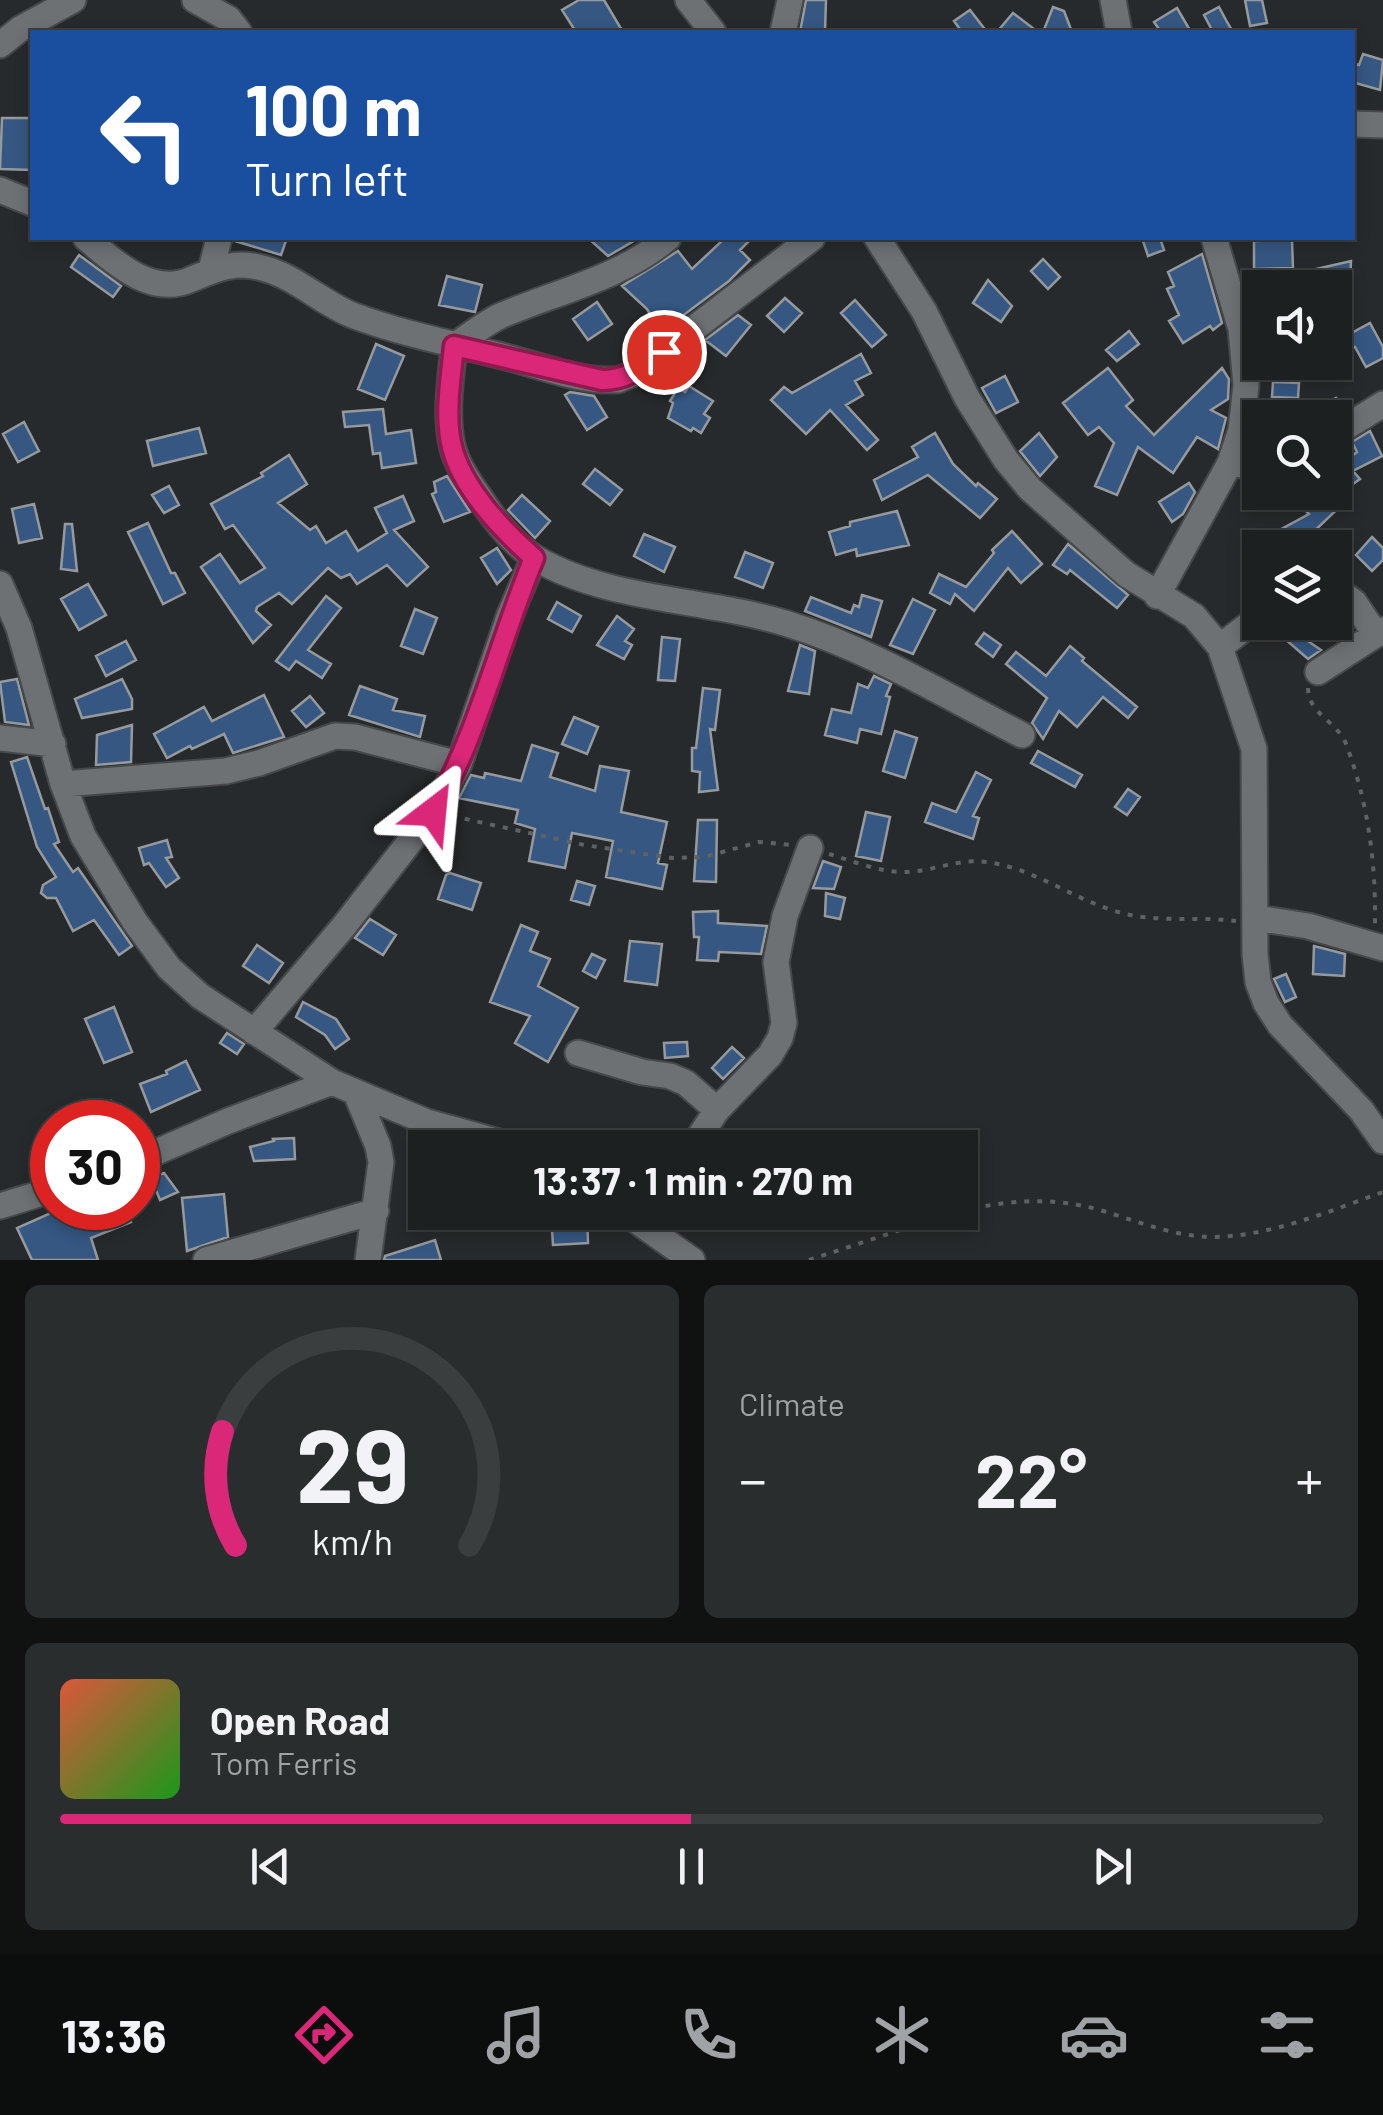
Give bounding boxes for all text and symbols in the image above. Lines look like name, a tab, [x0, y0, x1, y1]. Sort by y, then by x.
text: 100 m	[245, 66, 422, 150]
icon: left	[80, 70, 210, 200]
text: Turn left	[245, 151, 409, 205]
map controls	[1242, 270, 1352, 640]
button: sound	[1242, 270, 1352, 380]
pin	[622, 310, 707, 395]
icon: arrive	[637, 325, 692, 380]
button: search	[1242, 400, 1352, 510]
button: layers	[1242, 530, 1352, 640]
position arrow	[381, 760, 485, 864]
speed limit sign: 30	[30, 1100, 160, 1230]
text: 13:37 · 1 min · 270 m	[533, 1157, 853, 1203]
text: Climate	[739, 1384, 845, 1422]
text: 29	[295, 1399, 409, 1524]
text: 22°	[975, 1433, 1087, 1523]
text: −	[739, 1445, 767, 1511]
text: +	[1295, 1445, 1323, 1511]
text: km/h	[312, 1519, 392, 1562]
text: Open Road	[210, 1697, 390, 1743]
text: Tom Ferris	[210, 1743, 357, 1781]
icon: previous	[243, 1839, 298, 1894]
icon: pause	[664, 1839, 719, 1894]
icon: next	[1085, 1839, 1140, 1894]
icon: directions	[289, 2000, 359, 2070]
icon: music	[481, 2000, 551, 2070]
icon: phone	[674, 2000, 744, 2070]
icon: climate	[867, 2000, 937, 2070]
icon: car	[1059, 2000, 1129, 2070]
icon: filters	[1252, 2000, 1322, 2070]
text: 13:36	[61, 2008, 166, 2062]

